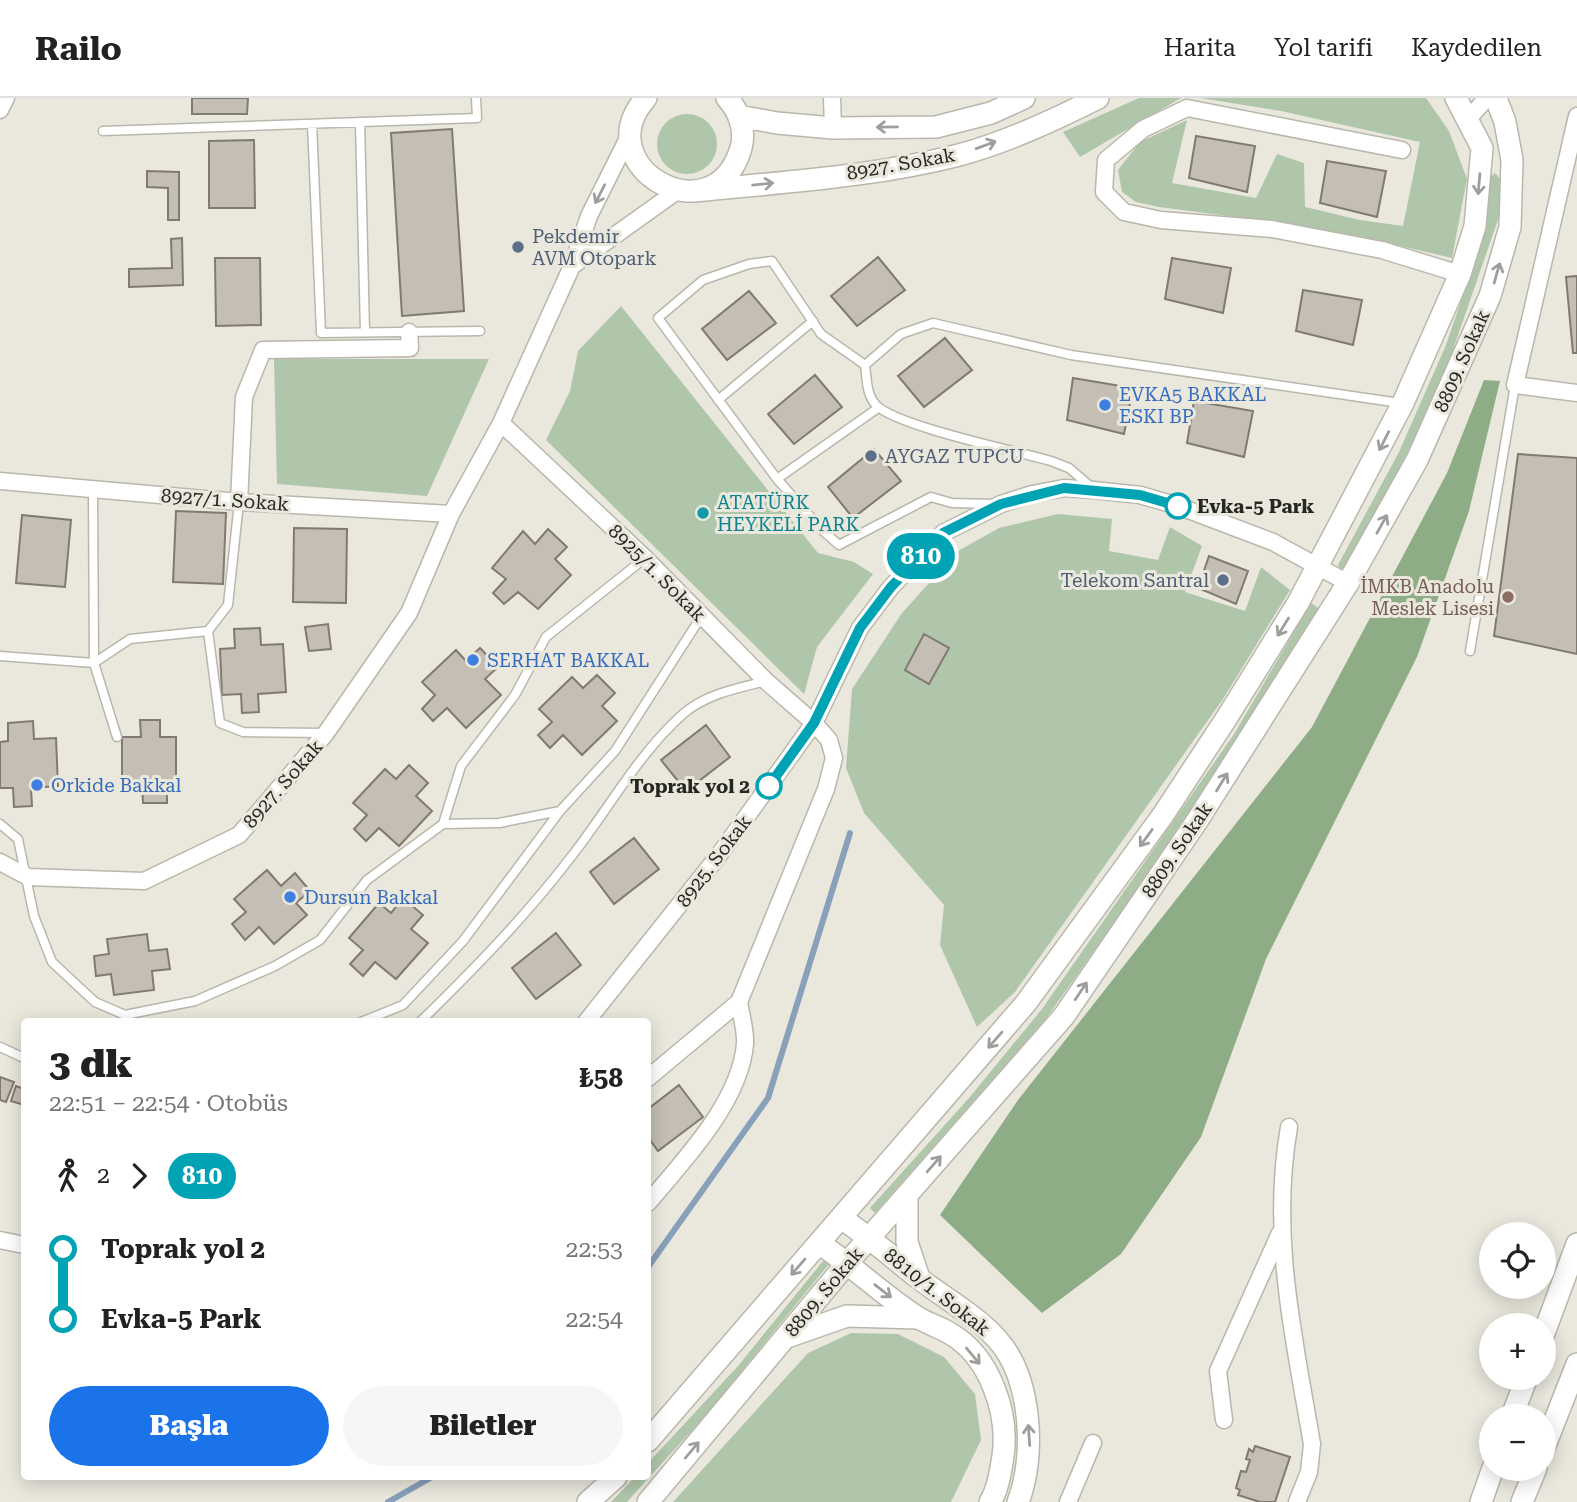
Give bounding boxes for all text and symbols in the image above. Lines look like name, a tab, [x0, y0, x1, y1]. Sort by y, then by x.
text: Railo	[35, 29, 122, 68]
text: Harita	[1164, 34, 1236, 62]
text: Yol tarifi	[1274, 34, 1373, 62]
text: Kaydedilen	[1411, 34, 1542, 62]
one-way arrow	[876, 120, 899, 134]
one-way arrow	[975, 138, 997, 150]
street label: 8927. Sokak	[845, 143, 957, 185]
one-way arrow	[1472, 172, 1485, 195]
one-way arrow	[751, 177, 774, 190]
one-way arrow	[593, 183, 607, 203]
place label: Pekdemir AVM Otopark	[532, 225, 656, 270]
marker: Pekdemir AVM Otopark	[510, 239, 526, 255]
one-way arrow	[1491, 262, 1504, 285]
street label: 8809. Sokak	[1429, 306, 1495, 416]
place label: EVKA5 BAKKAL ESKI BP	[1119, 383, 1266, 428]
marker: EVKA5 BAKKAL ESKI BP	[1097, 397, 1113, 413]
one-way arrow	[1376, 430, 1390, 451]
place label: AYGAZ TUPCU	[885, 445, 1024, 468]
marker: AYGAZ TUPCU	[863, 448, 879, 464]
street label: 8927/1. Sokak	[160, 484, 290, 516]
place label: ATATÜRK HEYKELİ PARK	[717, 491, 859, 536]
marker: Evka-5 Park	[1165, 493, 1191, 519]
place label: Evka-5 Park	[1197, 495, 1314, 518]
marker: ATATÜRK HEYKELİ PARK	[695, 505, 711, 521]
one-way arrow	[1375, 514, 1389, 534]
street label: 8925/1. Sokak	[603, 519, 711, 627]
line badge: 810	[881, 533, 961, 579]
text: 810	[901, 542, 941, 570]
place label: Telekom Santral	[1061, 569, 1209, 592]
marker: Telekom Santral	[1215, 572, 1231, 588]
place label: İMKB Anadolu Meslek Lisesi	[1360, 575, 1494, 620]
marker: İMKB Anadolu Meslek Lisesi	[1500, 589, 1516, 605]
one-way arrow	[1276, 616, 1290, 636]
place label: SERHAT BAKKAL	[487, 649, 649, 672]
marker: SERHAT BAKKAL	[465, 652, 481, 668]
street label: 8927. Sokak	[238, 735, 328, 833]
marker: Toprak yol 2	[756, 773, 782, 799]
one-way arrow	[1215, 773, 1230, 792]
place label: Orkide Bakkal	[51, 774, 182, 797]
place label: Toprak yol 2	[630, 775, 750, 798]
marker: Orkide Bakkal	[29, 777, 45, 793]
street label: 8809. Sokak	[1137, 798, 1217, 902]
street label: 8925. Sokak	[672, 810, 756, 912]
one-way arrow	[1139, 828, 1153, 847]
place label: Dursun Bakkal	[304, 886, 438, 909]
marker: Dursun Bakkal	[282, 889, 298, 905]
one-way arrow	[1074, 982, 1088, 1001]
one-way arrow	[987, 1030, 1003, 1048]
text: 3 dk	[49, 1042, 133, 1086]
text: ₺58	[579, 1063, 623, 1093]
text: 22:51 – 22:54 · Otobüs	[49, 1090, 288, 1117]
one-way arrow	[926, 1155, 942, 1173]
icon: walk	[49, 1157, 87, 1195]
icon: forward	[120, 1157, 158, 1195]
text: 2	[97, 1162, 110, 1189]
text: 810	[182, 1162, 222, 1190]
map controls	[1479, 1222, 1556, 1481]
button: locate	[1479, 1222, 1556, 1299]
text: Toprak yol 2	[101, 1234, 265, 1264]
text: 22:53	[566, 1236, 623, 1263]
street label: 8809. Sokak	[780, 1243, 868, 1341]
street label: 8810/1. Sokak	[879, 1243, 995, 1341]
one-way arrow	[790, 1258, 806, 1276]
one-way arrow	[873, 1283, 891, 1298]
text: Evka-5 Park	[101, 1304, 262, 1334]
text: 22:54	[566, 1306, 623, 1333]
button: +	[1479, 1313, 1556, 1390]
one-way arrow	[965, 1347, 981, 1365]
button: Başla	[49, 1386, 329, 1466]
button: Biletler	[343, 1386, 623, 1466]
button: −	[1479, 1404, 1556, 1481]
one-way arrow	[1022, 1425, 1035, 1447]
one-way arrow	[684, 1441, 700, 1459]

